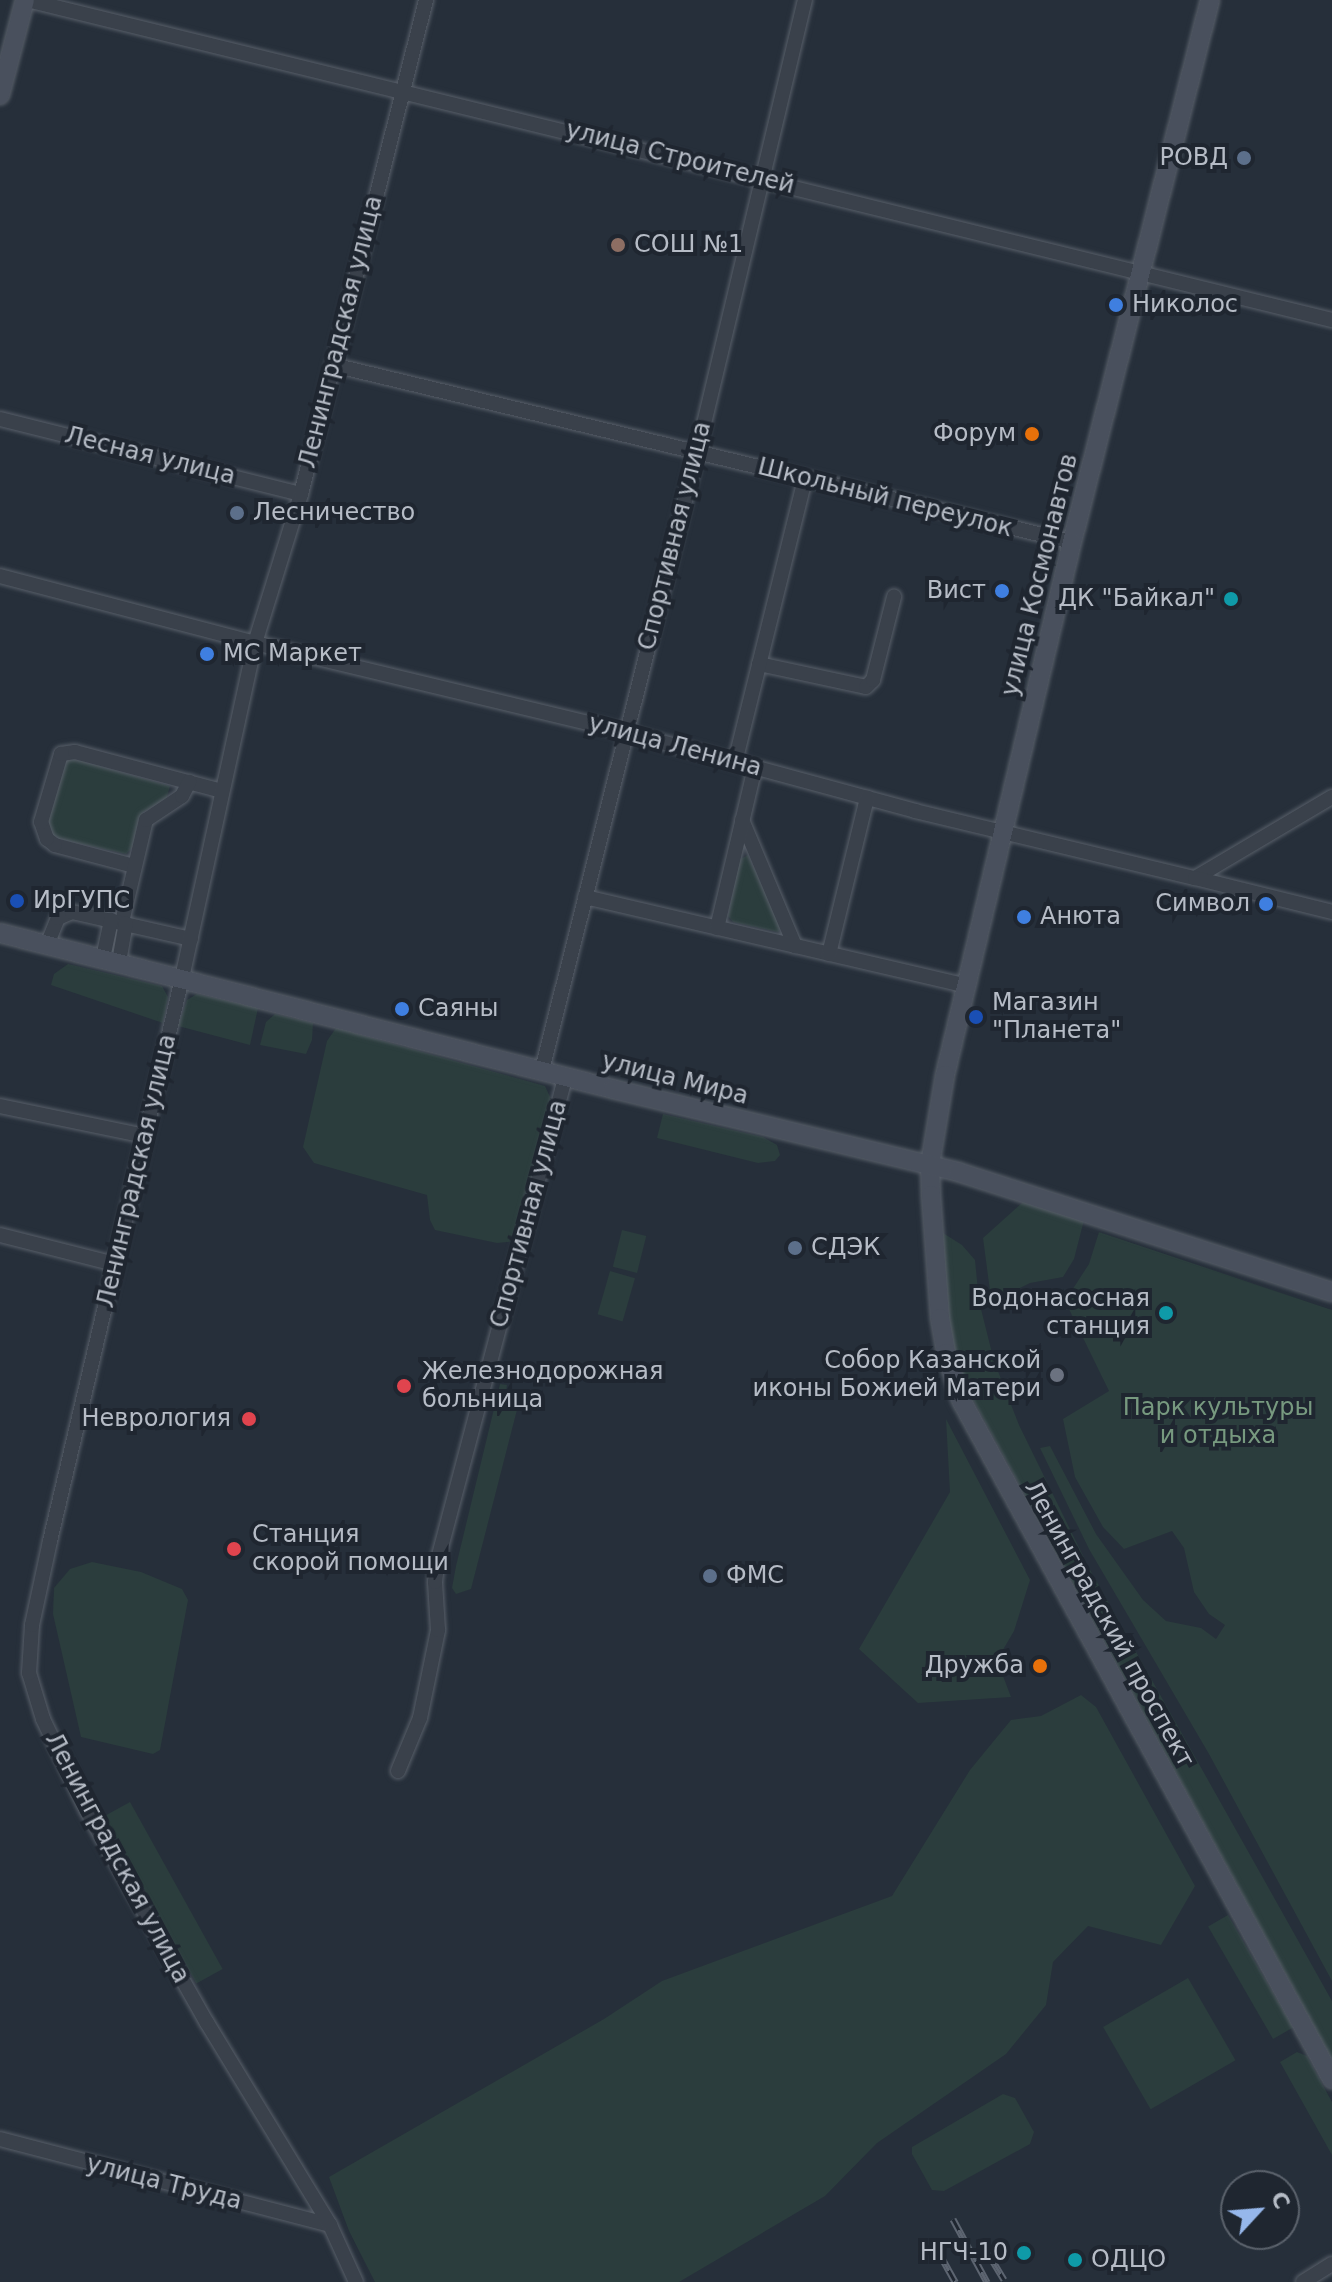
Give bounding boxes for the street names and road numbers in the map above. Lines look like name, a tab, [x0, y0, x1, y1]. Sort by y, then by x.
street label: улица Строителей	[563, 116, 797, 200]
street label: Ленинградская улица	[293, 193, 389, 471]
street label: Спортивная улица	[633, 419, 717, 653]
street label: Лесная улица	[62, 421, 238, 491]
street label: улица Космонавтов	[996, 451, 1084, 699]
street label: Школьный переулок	[755, 452, 1015, 544]
street label: улица Ленина	[585, 709, 765, 783]
street label: Ленинградская улица	[92, 1032, 182, 1310]
street label: улица Мира	[599, 1047, 751, 1111]
street label: Спортивная улица	[485, 1097, 573, 1331]
street label: Ленинградский проспект	[1018, 1476, 1200, 1772]
street label: Ленинградская улица	[39, 1728, 195, 1988]
street label: улица Труда	[83, 2150, 245, 2216]

